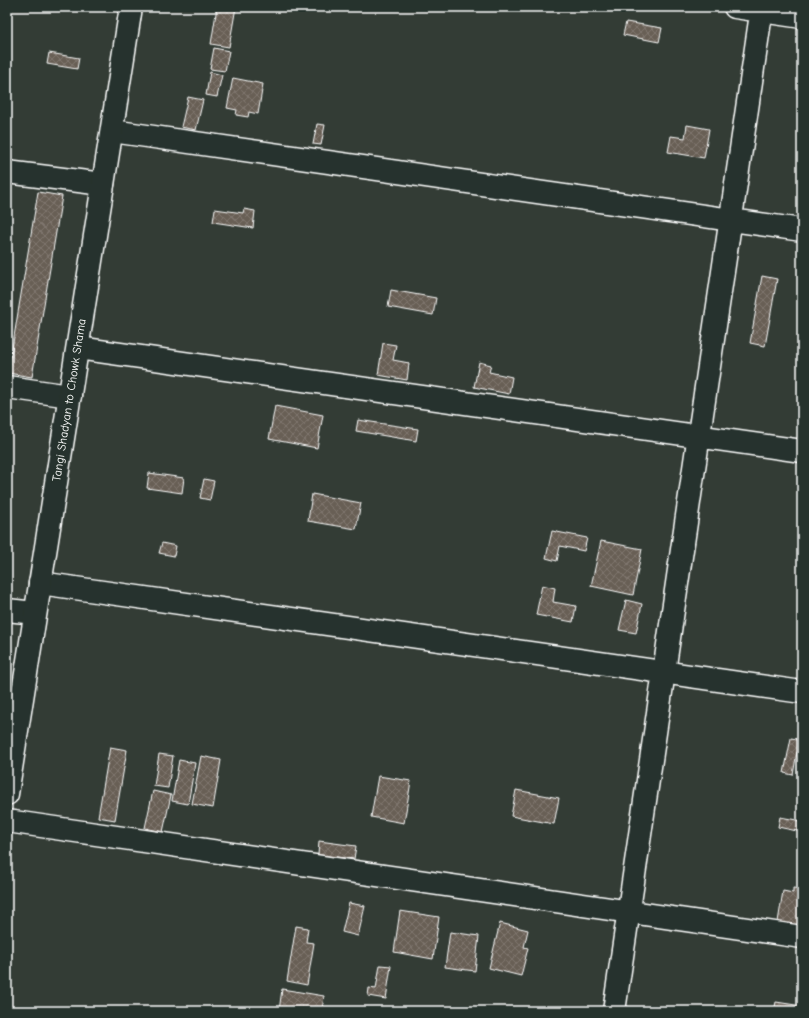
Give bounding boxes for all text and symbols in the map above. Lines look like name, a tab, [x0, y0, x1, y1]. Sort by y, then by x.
street label: Tangi Shadyan to Chowk Shama	[49, 318, 89, 482]

